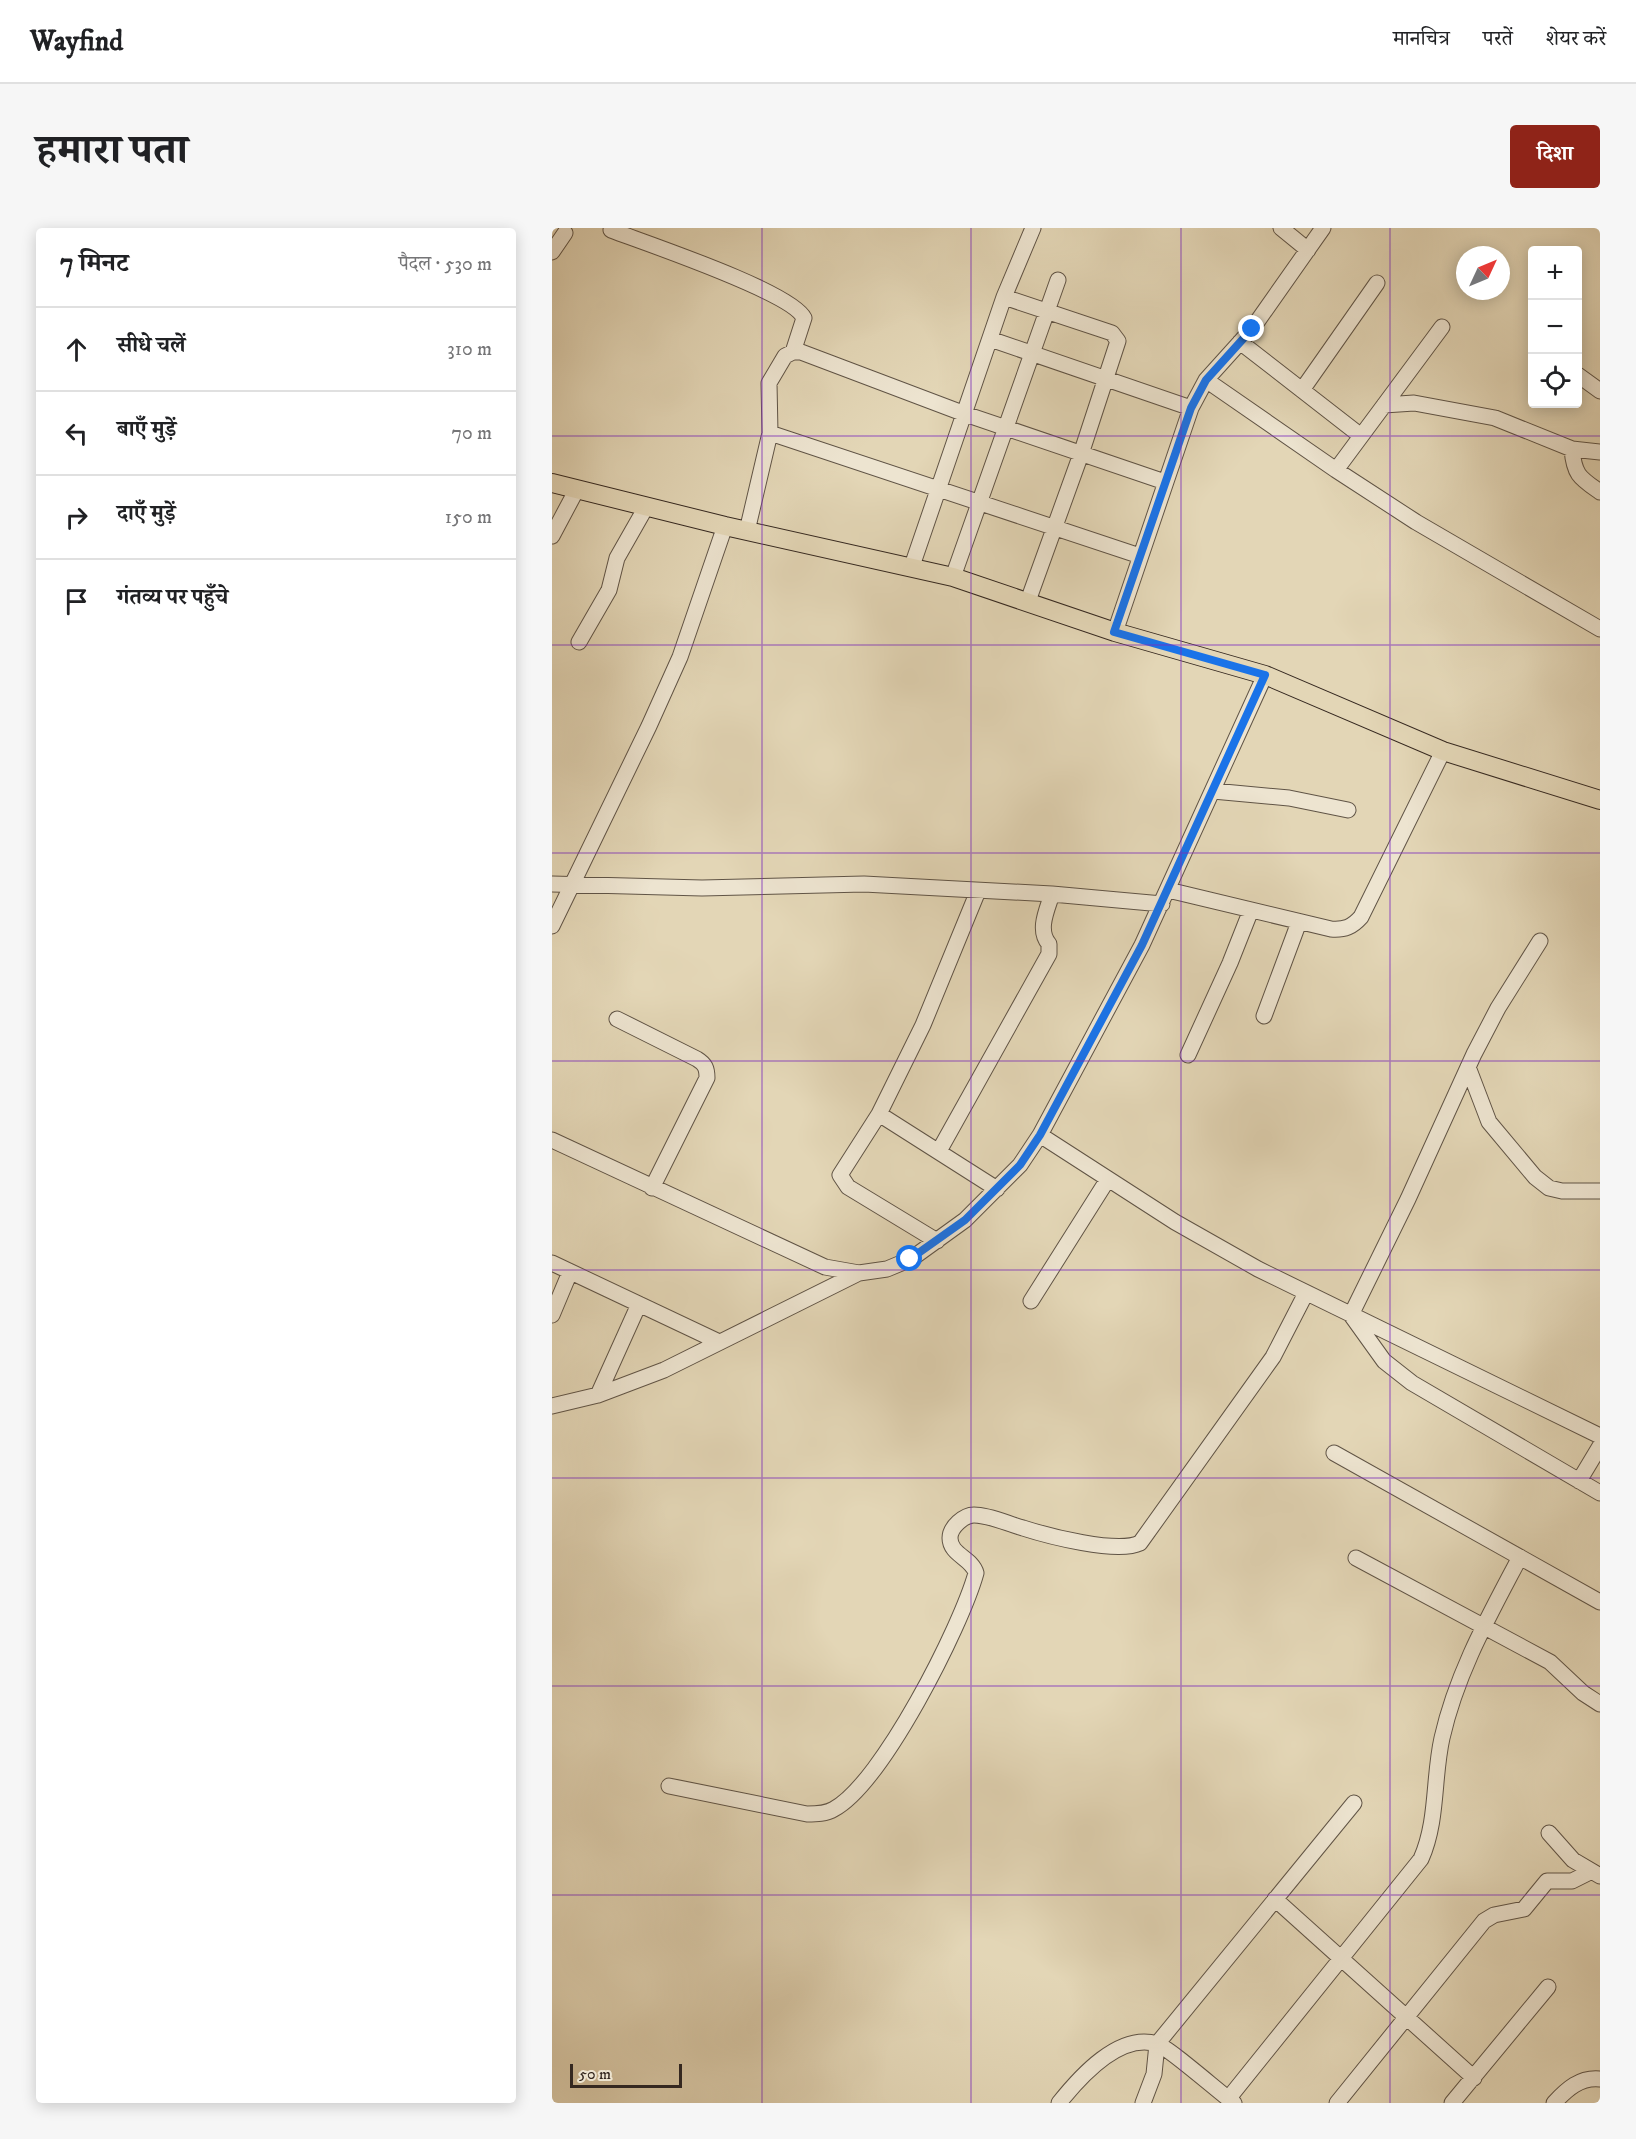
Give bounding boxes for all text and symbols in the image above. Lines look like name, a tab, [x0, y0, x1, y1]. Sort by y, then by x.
text: Wayfind	[30, 24, 123, 59]
text: मानचित्र	[1393, 26, 1450, 52]
text: परतें	[1483, 26, 1513, 52]
text: शेयर करें	[1546, 26, 1606, 52]
text: हमारा पता	[36, 125, 188, 177]
button: दिशा	[1510, 125, 1600, 188]
north arrow	[1456, 246, 1510, 300]
map controls	[1528, 246, 1582, 408]
button: +	[1528, 246, 1582, 300]
text: 7 मिनट	[60, 247, 129, 280]
text: पैदल · 530 m	[398, 252, 492, 277]
button: −	[1528, 300, 1582, 354]
route end	[1238, 315, 1264, 341]
text: सीधे चलें	[117, 332, 186, 359]
icon: ahead	[60, 333, 93, 366]
text: 310 m	[447, 337, 492, 362]
button: locate	[1528, 354, 1582, 408]
text: बाएँ मुड़ें	[117, 416, 176, 443]
icon: left	[60, 417, 93, 450]
text: 70 m	[451, 421, 492, 446]
text: दाएँ मुड़ें	[117, 500, 176, 527]
icon: right	[60, 501, 93, 534]
text: 150 m	[445, 505, 492, 530]
text: गंतव्य पर पहुँचे	[117, 584, 228, 611]
icon: arrive	[60, 585, 93, 618]
route start	[896, 1245, 922, 1271]
scale bar	[570, 2061, 682, 2088]
text: 50 m	[579, 2064, 611, 2084]

